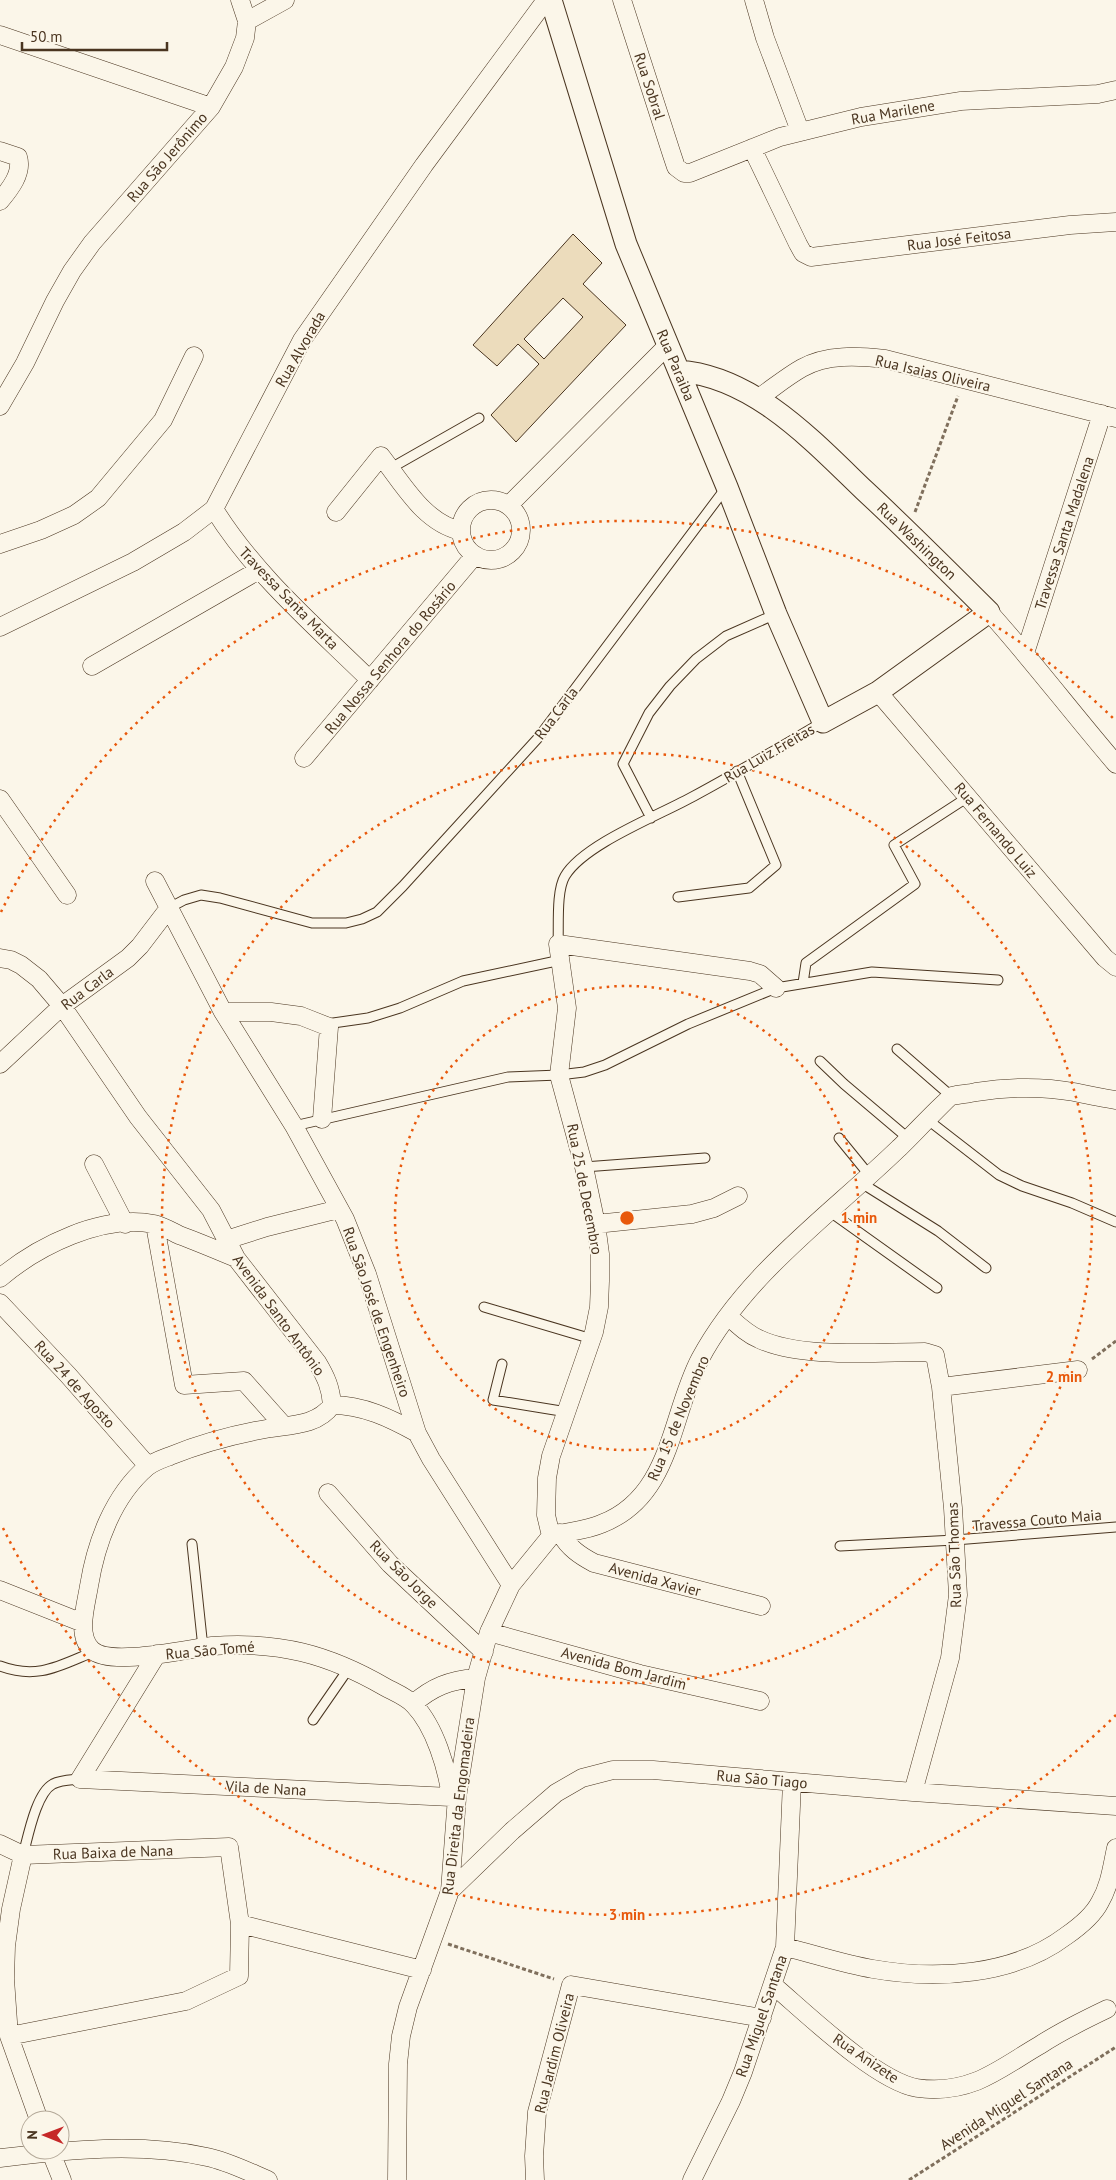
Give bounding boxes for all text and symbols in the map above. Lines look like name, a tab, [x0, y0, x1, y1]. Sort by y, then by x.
scale bar	[22, 20, 168, 52]
text: 50 m	[30, 27, 63, 46]
street label: Rua Sobral	[630, 50, 670, 122]
street label: Rua Marilene	[850, 95, 936, 129]
street label: Rua São Jerônimo	[123, 108, 211, 206]
street label: Rua José Feitosa	[906, 223, 1012, 255]
street label: Rua Alvorada	[271, 308, 329, 390]
street label: Rua Paraiba	[652, 326, 700, 404]
street label: Rua Isaias Oliveira	[873, 350, 993, 396]
street label: Travessa Santa Madalena	[1030, 454, 1098, 612]
street label: Rua Washington	[873, 498, 961, 584]
street label: Travessa Santa Marta	[235, 543, 343, 653]
street label: Rua Nossa Senhora do Rosário	[320, 576, 460, 738]
street label: Rua Carla	[530, 683, 582, 743]
street label: Rua Luiz Freitas	[720, 719, 818, 787]
street label: Rua Fernando Luiz	[950, 778, 1042, 882]
street label: Rua Carla	[57, 962, 117, 1014]
street label: Rua 25 de Decembro	[563, 1122, 607, 1256]
text: 1 min	[841, 1208, 877, 1227]
centre of rings	[618, 1209, 636, 1227]
street label: Rua São José de Engenheiro	[339, 1224, 415, 1400]
street label: Avenida Santo Antônio	[229, 1251, 329, 1379]
street label: Rua 24 de Agosto	[31, 1336, 119, 1432]
street label: Rua 15 de Novembro	[643, 1352, 713, 1484]
text: 2 min	[1046, 1367, 1082, 1386]
street label: Rua São Thomas	[943, 1502, 965, 1608]
street label: Travessa Couto Maia	[971, 1505, 1103, 1535]
street label: Rua São Jorge	[366, 1536, 442, 1612]
street label: Avenida Xavier	[607, 1558, 703, 1600]
street label: Rua São Tomé	[165, 1637, 255, 1663]
street label: Avenida Bom Jardim	[559, 1642, 689, 1694]
street label: Rua Direita da Engomadeira	[438, 1716, 478, 1896]
street label: Rua São Tiago	[716, 1766, 808, 1792]
street label: Vila de Nana	[224, 1776, 307, 1800]
street label: Rua Baixa de Nana	[52, 1840, 174, 1864]
text: 3 min	[609, 1905, 645, 1924]
street label: Rua Miguel Santana	[731, 1952, 791, 2080]
street label: Rua Jardim Oliveira	[530, 1991, 578, 2115]
street label: Rua Anizete	[829, 2029, 903, 2087]
street label: Avenida Miguel Santana	[936, 2054, 1076, 2154]
north arrow	[20, 2110, 70, 2160]
text: N	[23, 2130, 41, 2140]

